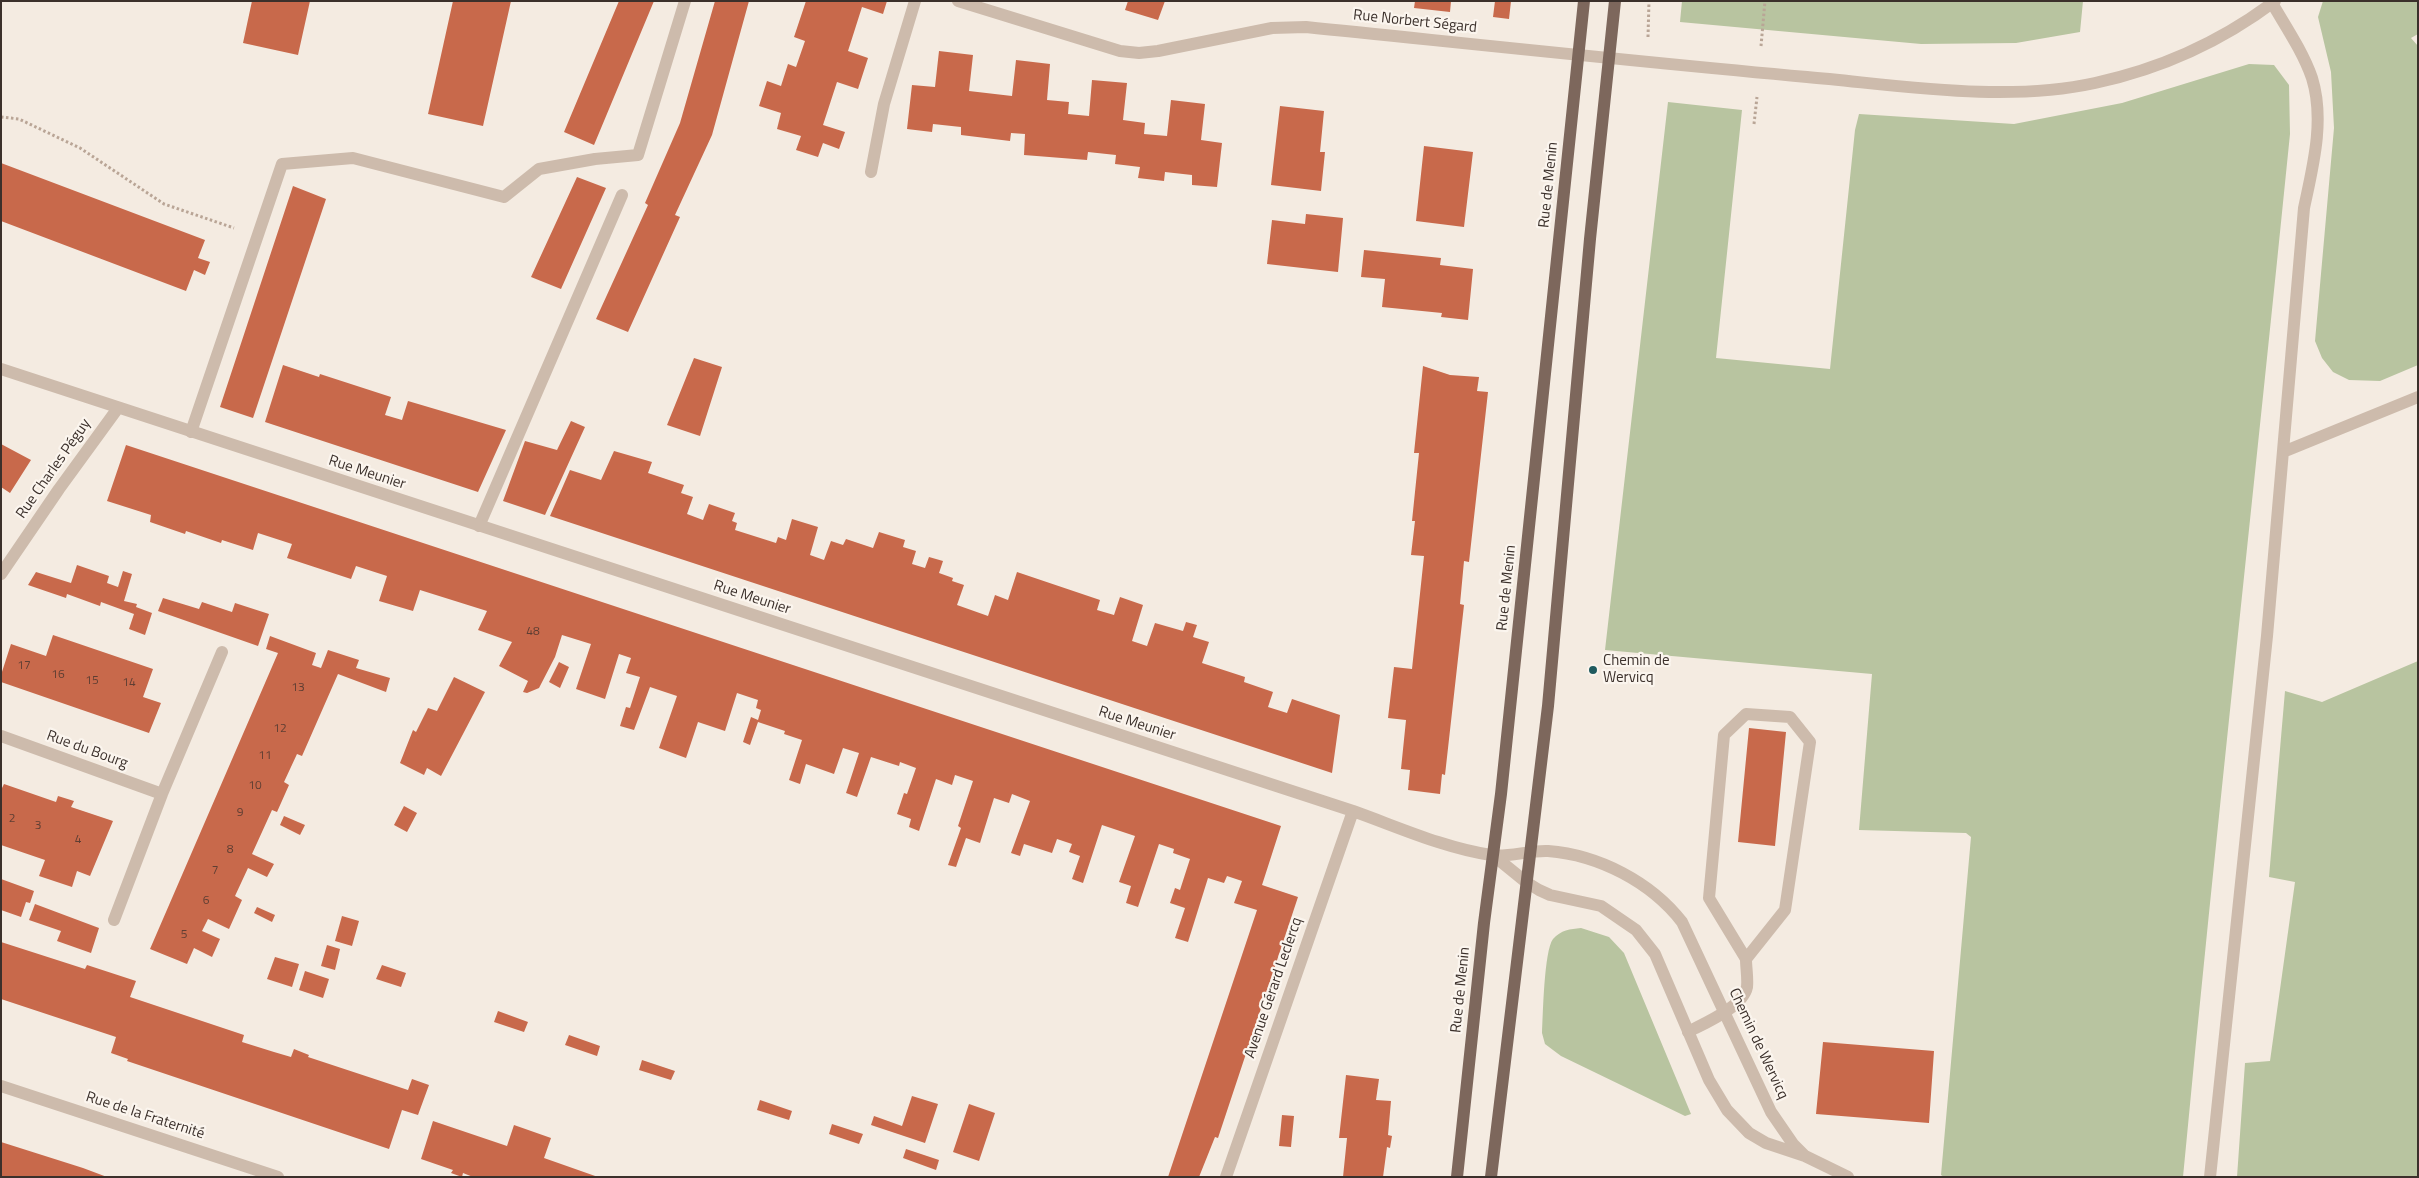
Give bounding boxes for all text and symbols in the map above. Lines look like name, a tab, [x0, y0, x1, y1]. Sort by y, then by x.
street label: Rue Norbert Ségard	[1352, 7, 1478, 37]
street label: Rue de Menin	[1536, 141, 1562, 229]
street label: Rue Charles Péguy	[13, 416, 95, 522]
street label: Rue Meunier	[326, 452, 408, 494]
street label: Rue de Menin	[1494, 544, 1520, 632]
street label: Rue Meunier	[711, 577, 793, 619]
house number: 48	[526, 625, 540, 639]
place label: Chemin de Wervicq	[1603, 652, 1669, 687]
house number: 17	[17, 659, 31, 673]
marker: Chemin de Wervicq	[1587, 664, 1599, 676]
house number: 16	[51, 668, 65, 682]
house number: 15	[85, 674, 99, 688]
house number: 14	[122, 676, 136, 690]
house number: 13	[291, 681, 305, 695]
street label: Rue Meunier	[1096, 703, 1178, 745]
house number: 12	[273, 722, 287, 736]
street label: Rue du Bourg	[44, 727, 130, 773]
house number: 11	[258, 749, 272, 763]
house number: 10	[248, 779, 262, 793]
house number: 9	[237, 806, 243, 820]
house number: 2	[9, 812, 15, 826]
house number: 3	[35, 819, 41, 833]
house number: 4	[75, 833, 81, 847]
house number: 8	[227, 843, 233, 857]
house number: 7	[212, 864, 218, 878]
house number: 6	[203, 894, 209, 908]
street label: Avenue Gérard Leclercq	[1241, 915, 1307, 1061]
house number: 5	[181, 928, 187, 942]
street label: Rue de Menin	[1448, 946, 1474, 1034]
street label: Chemin de Wervicq	[1724, 986, 1792, 1102]
street label: Rue de la Fraternité	[83, 1088, 207, 1144]

